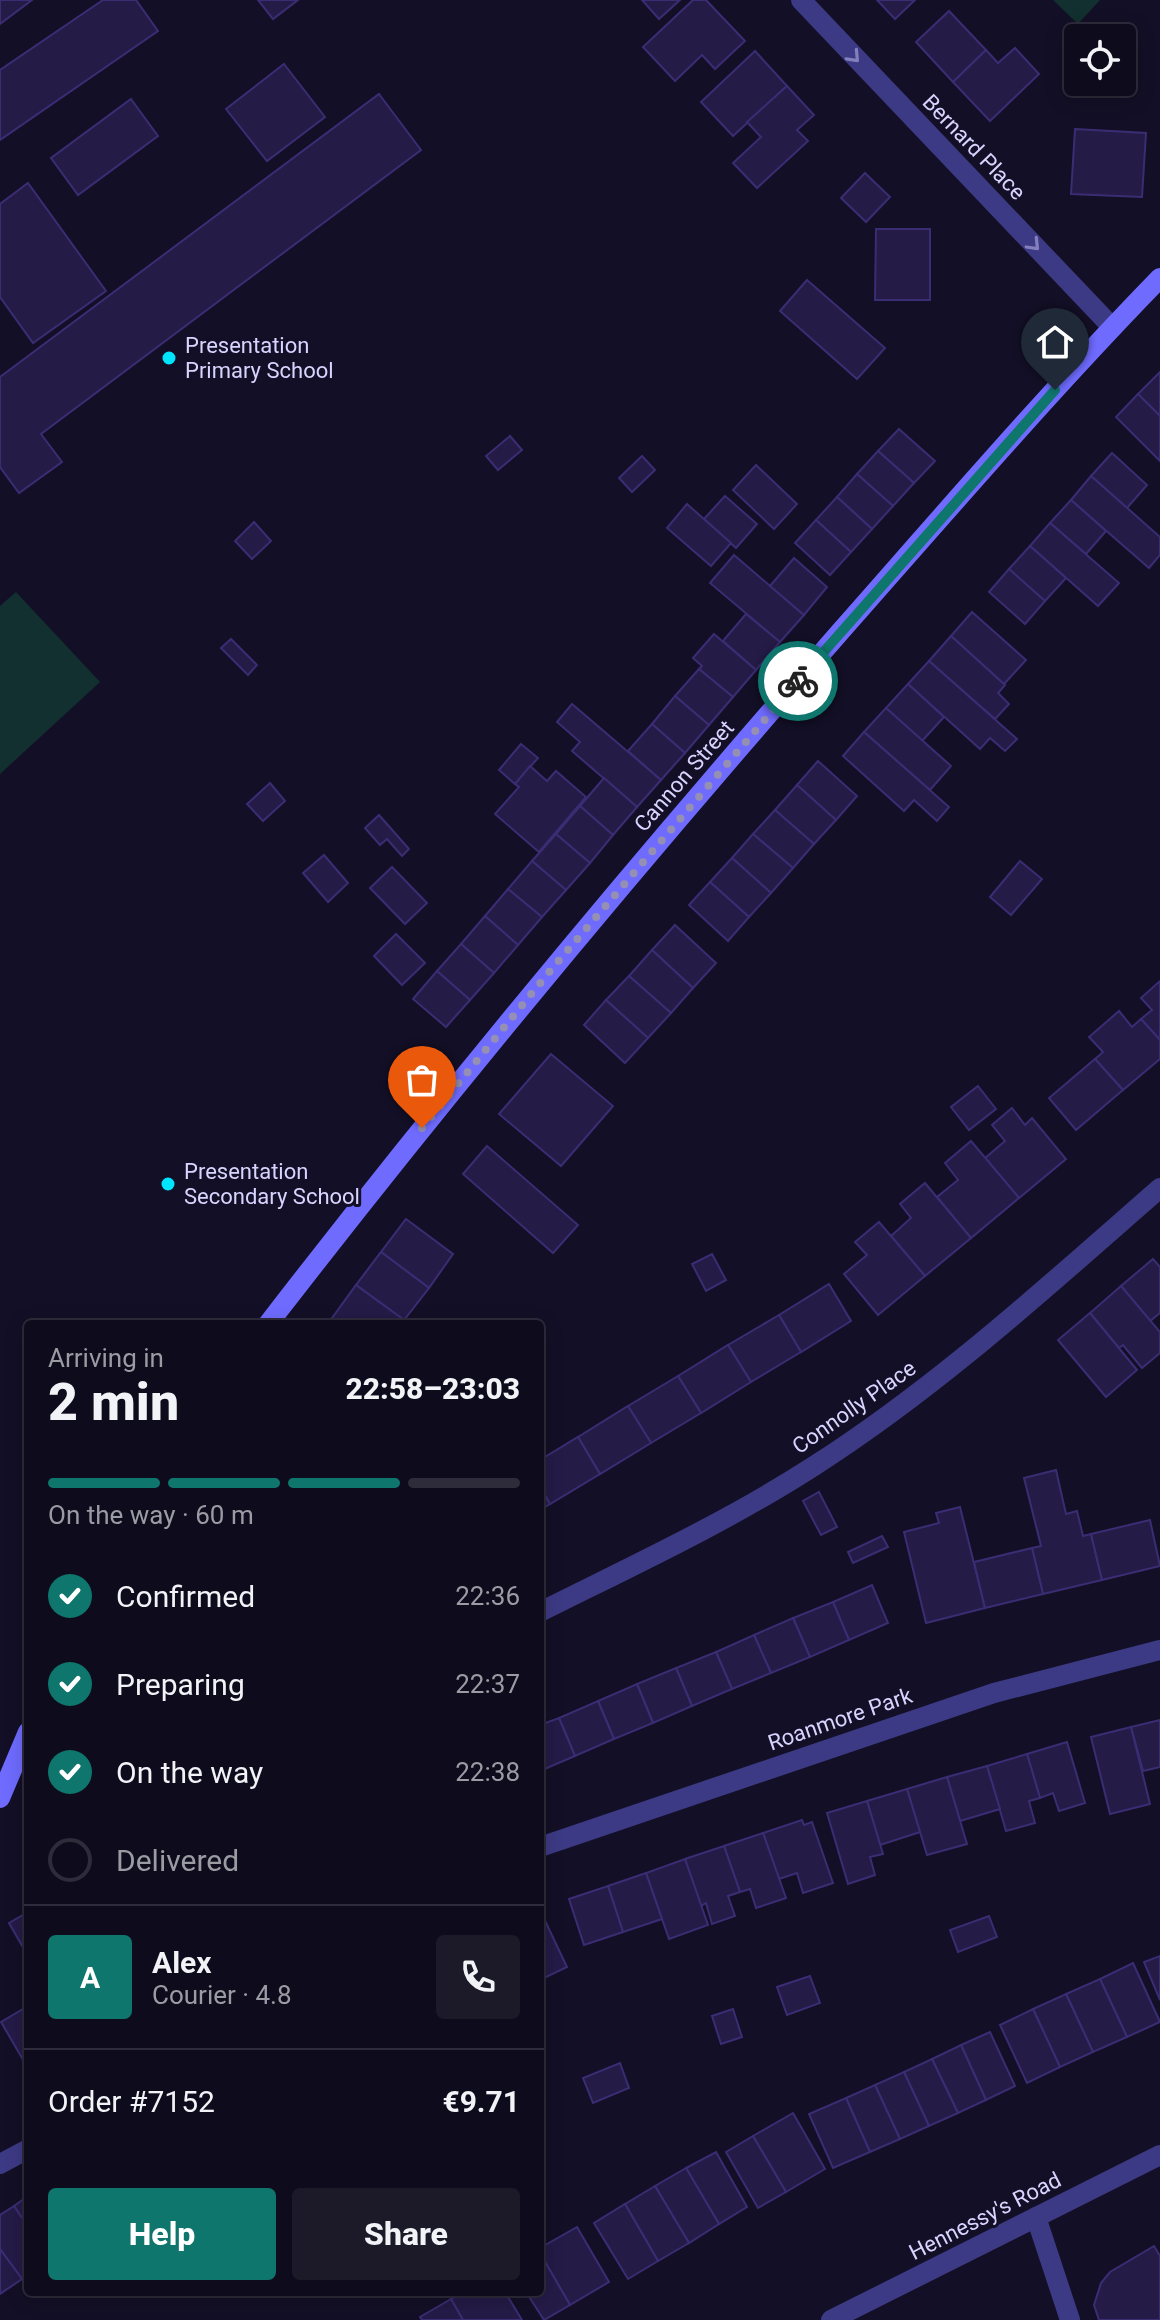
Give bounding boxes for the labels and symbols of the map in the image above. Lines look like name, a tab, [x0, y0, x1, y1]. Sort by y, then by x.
one-way arrow	[845, 48, 860, 62]
street label: Bernard Place	[918, 89, 1030, 205]
one-way arrow	[1024, 236, 1039, 250]
pin	[1021, 308, 1089, 390]
place label: Presentation Primary School	[185, 333, 334, 383]
marker: Presentation Primary School	[160, 349, 178, 367]
courier	[758, 641, 838, 721]
street label: Cannon Street	[629, 715, 739, 837]
pin	[388, 1046, 456, 1128]
place label: Presentation Secondary School	[184, 1159, 360, 1209]
marker: Presentation Secondary School	[159, 1175, 177, 1193]
street label: Connolly Place	[788, 1355, 920, 1459]
street label: Roanmore Park	[765, 1682, 916, 1755]
street label: Hennessy's Road	[905, 2167, 1065, 2265]

